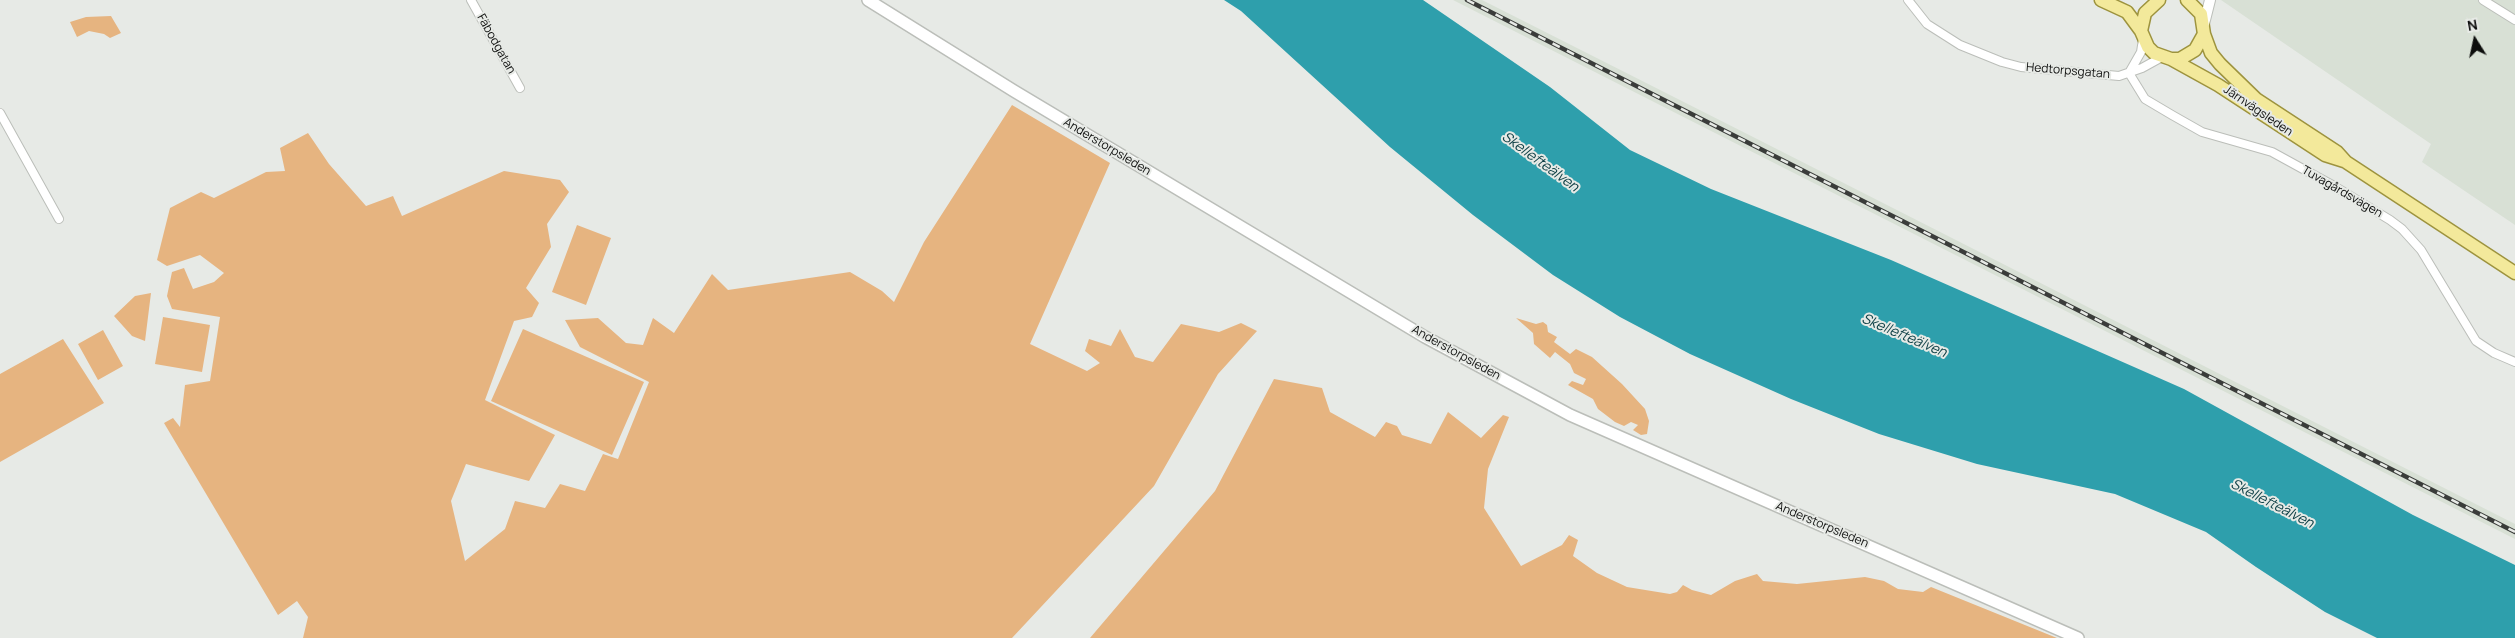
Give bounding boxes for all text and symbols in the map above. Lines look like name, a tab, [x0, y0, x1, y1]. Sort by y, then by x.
street label: Fäbodgatan	[474, 12, 518, 76]
north arrow	[2450, 15, 2500, 65]
text: N	[2466, 15, 2479, 35]
street label: Hedtorpsgatan	[2026, 60, 2110, 82]
street label: Järnvägsleden	[2221, 83, 2295, 139]
street label: Anderstorpsleden	[1061, 115, 1153, 179]
water label: Skellefteälven	[1498, 129, 1582, 195]
street label: Tuvagårdsvägen	[2299, 163, 2385, 221]
water label: Skellefteälven	[1859, 311, 1949, 361]
street label: Anderstorpsleden	[1409, 323, 1503, 383]
water label: Skellefteälven	[2228, 476, 2316, 532]
street label: Anderstorpsleden	[1773, 499, 1871, 551]

